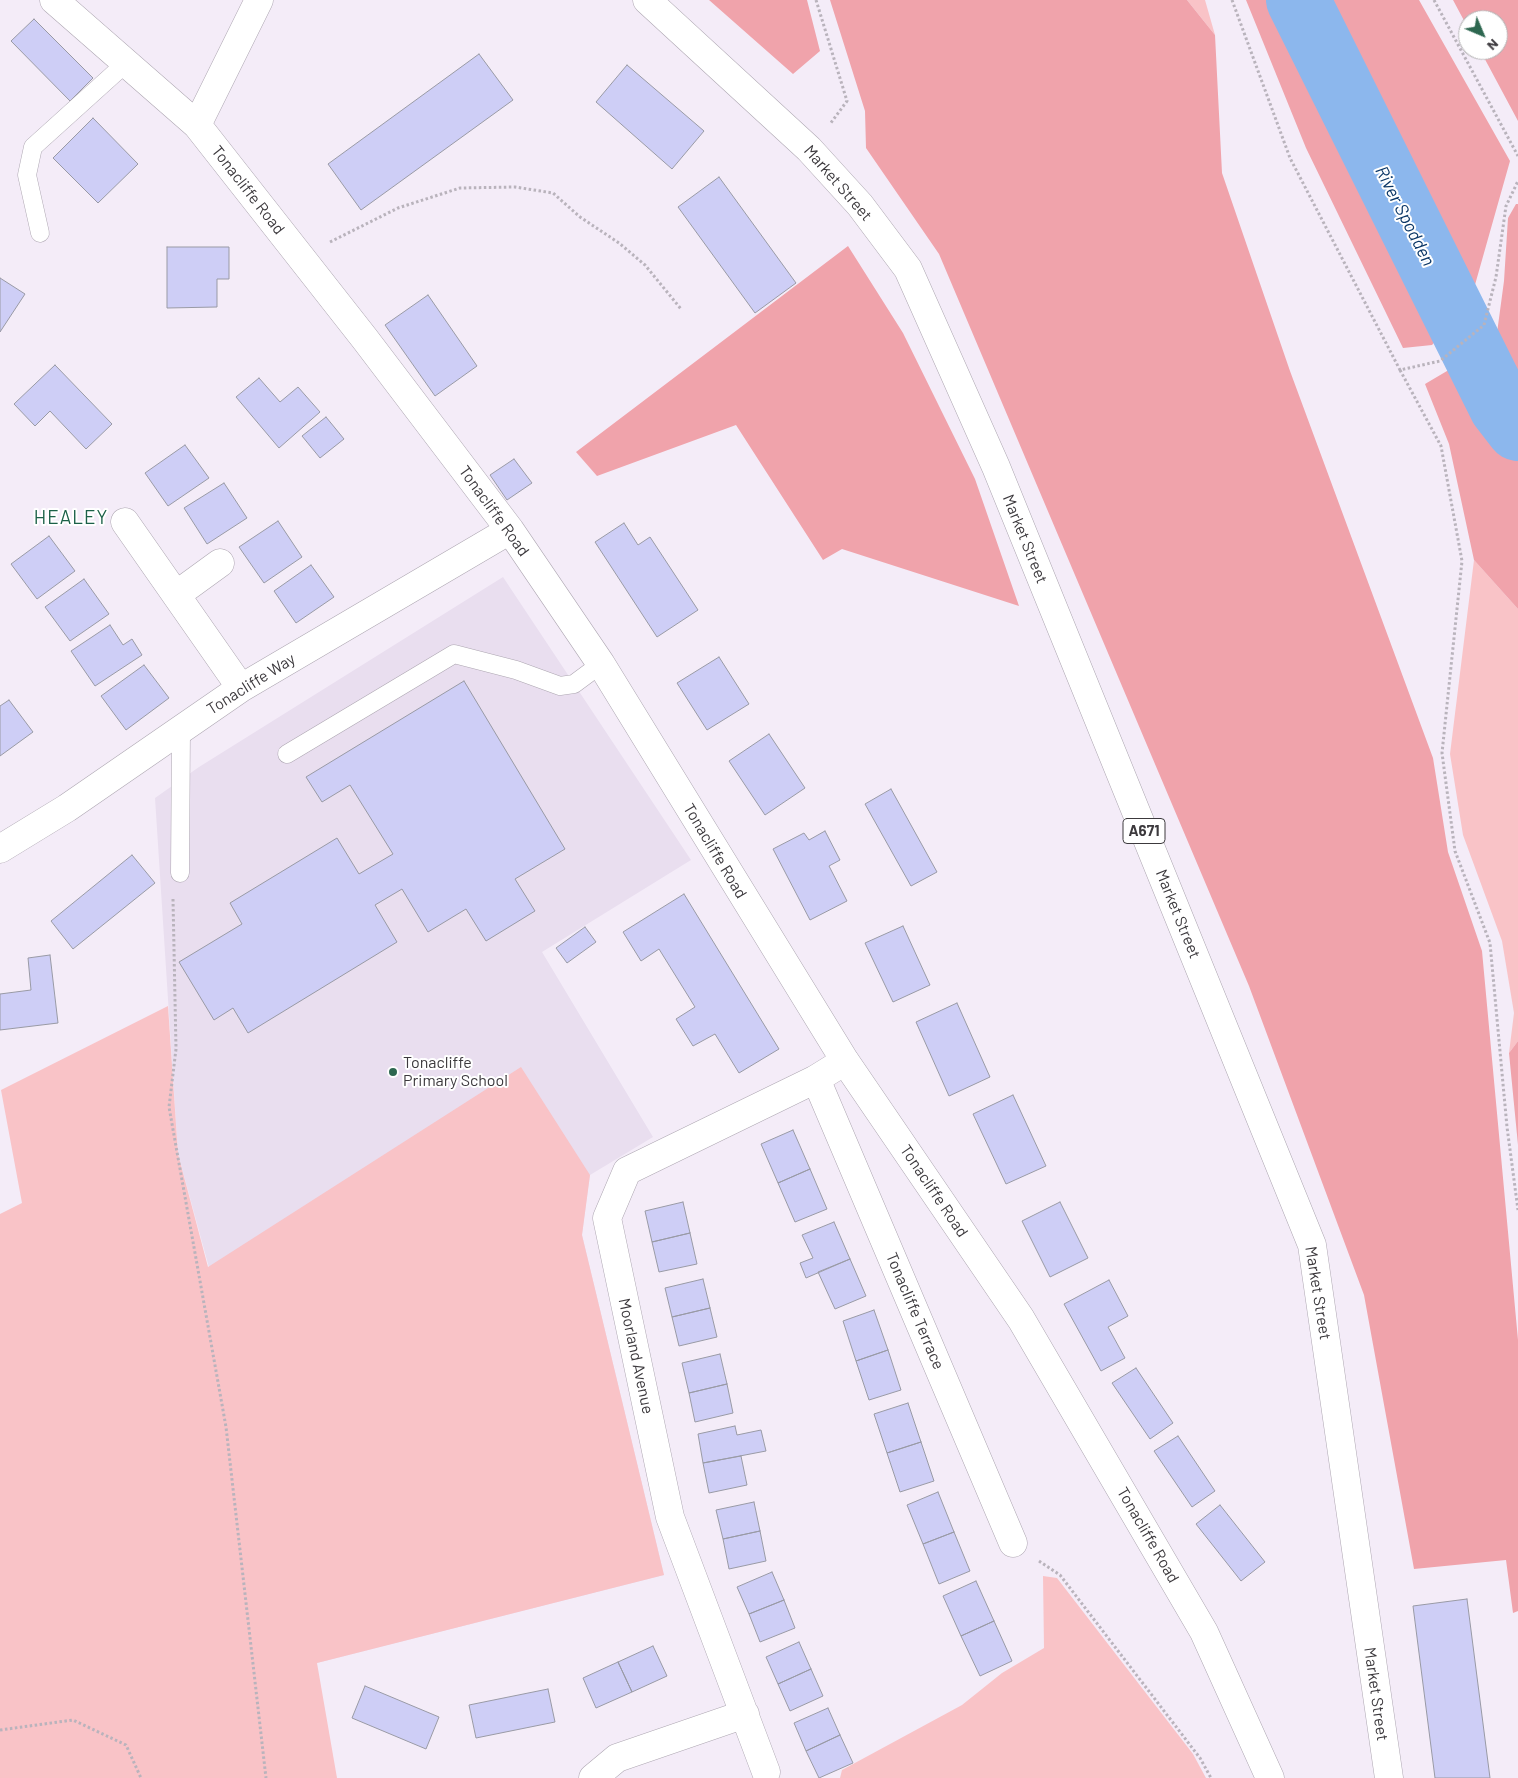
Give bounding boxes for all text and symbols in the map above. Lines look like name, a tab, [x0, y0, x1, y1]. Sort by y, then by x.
north arrow	[1458, 10, 1508, 60]
text: N	[1484, 36, 1503, 55]
street label: Market Street	[800, 141, 876, 225]
street label: Tonacliffe Road	[207, 142, 289, 238]
water label: River Spodden	[1371, 162, 1439, 270]
street label: Tonacliffe Road	[455, 462, 533, 560]
street label: Market Street	[998, 492, 1052, 586]
district label: HEALEY	[33, 507, 109, 529]
street label: Tonacliffe Way	[203, 649, 299, 719]
street label: Tonacliffe Road	[679, 800, 751, 902]
road number: A671	[1123, 818, 1165, 844]
street label: Market Street	[1151, 867, 1205, 961]
place label: Tonacliffe Primary School	[403, 1053, 508, 1091]
marker: Tonacliffe Primary School	[387, 1066, 399, 1078]
street label: Tonacliffe Road	[896, 1141, 972, 1241]
street label: Market Street	[1301, 1245, 1335, 1341]
street label: Tonacliffe Terrace	[882, 1250, 948, 1372]
street label: Moorland Avenue	[614, 1296, 658, 1416]
street label: Tonacliffe Road	[1113, 1484, 1183, 1586]
street label: Market Street	[1360, 1646, 1392, 1742]

